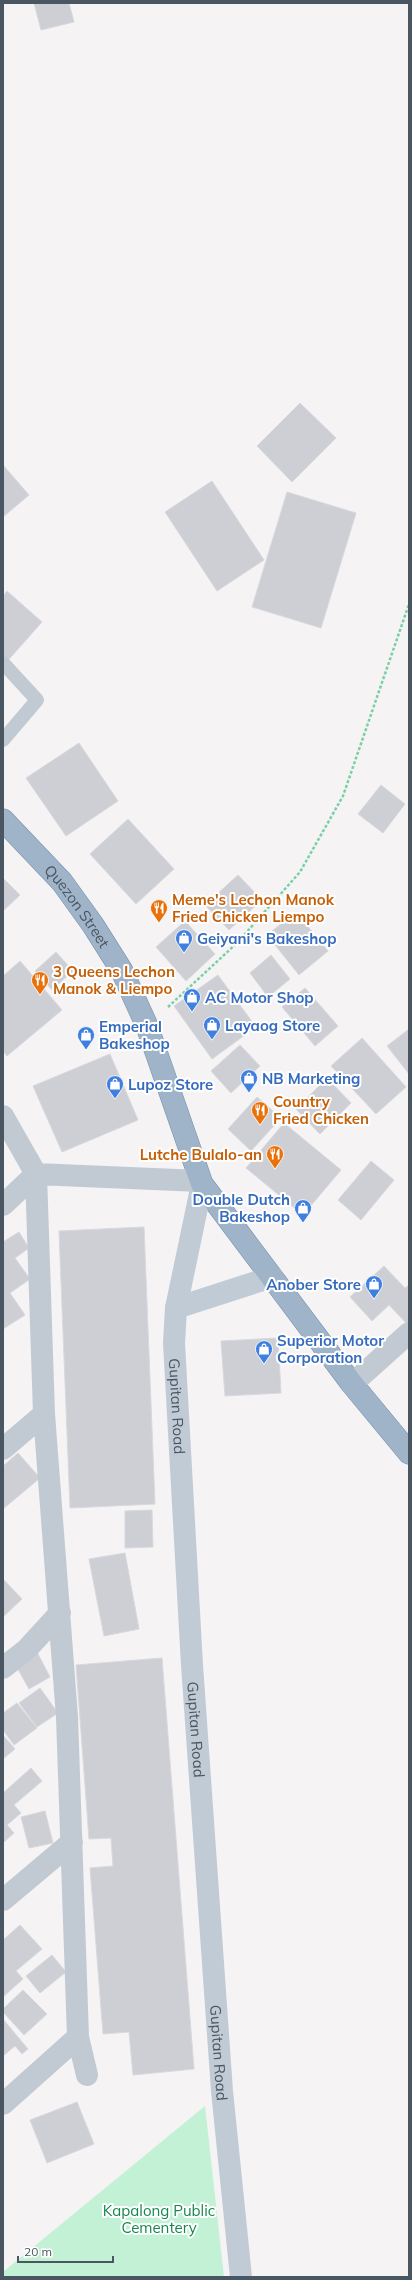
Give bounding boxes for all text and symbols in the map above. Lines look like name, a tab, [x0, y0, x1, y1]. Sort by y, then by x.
street label: Quezon Street	[41, 860, 114, 951]
place label: Meme's Lechon Manok Fried Chicken Liempo	[172, 890, 335, 926]
restaurant icon: Meme's Lechon Manok Fried Chicken Liempo	[149, 898, 169, 923]
shop icon: Geiyani's Bakeshop	[174, 928, 194, 953]
place label: Geiyani's Bakeshop	[197, 929, 337, 948]
place label: 3 Queens Lechon Manok & Liempo	[53, 962, 175, 998]
restaurant icon: 3 Queens Lechon Manok & Liempo	[30, 970, 50, 995]
shop icon: AC Motor Shop	[182, 987, 202, 1012]
place label: AC Motor Shop	[205, 988, 314, 1007]
shop icon: Layaog Store	[202, 1015, 222, 1040]
place label: Layaog Store	[225, 1016, 320, 1035]
place label: Emperial Bakeshop	[99, 1017, 170, 1053]
shop icon: Emperial Bakeshop	[76, 1025, 96, 1050]
shop icon: NB Marketing	[239, 1068, 259, 1093]
place label: NB Marketing	[262, 1069, 360, 1088]
shop icon: Lupoz Store	[105, 1074, 125, 1099]
place label: Lupoz Store	[128, 1075, 213, 1094]
place label: Country Fried Chicken	[273, 1092, 369, 1128]
restaurant icon: Country Fried Chicken	[250, 1100, 270, 1125]
restaurant icon: Lutche Bulalo-an	[265, 1144, 285, 1169]
place label: Lutche Bulalo-an	[140, 1145, 262, 1164]
place label: Double Dutch Bakeshop	[193, 1190, 290, 1226]
shop icon: Double Dutch Bakeshop	[293, 1198, 313, 1223]
shop icon: Anober Store	[364, 1274, 384, 1299]
place label: Anober Store	[266, 1275, 361, 1294]
place label: Superior Motor Corporation	[277, 1331, 384, 1367]
shop icon: Superior Motor Corporation	[254, 1339, 274, 1364]
street label: Gupitan Road	[165, 1358, 190, 1455]
street label: Gupitan Road	[184, 1681, 209, 1778]
street label: Gupitan Road	[206, 2004, 232, 2102]
park label: Kapalong Public Cementery	[103, 2201, 215, 2237]
scale bar	[18, 2238, 113, 2264]
text: 20 m	[24, 2244, 52, 2259]

